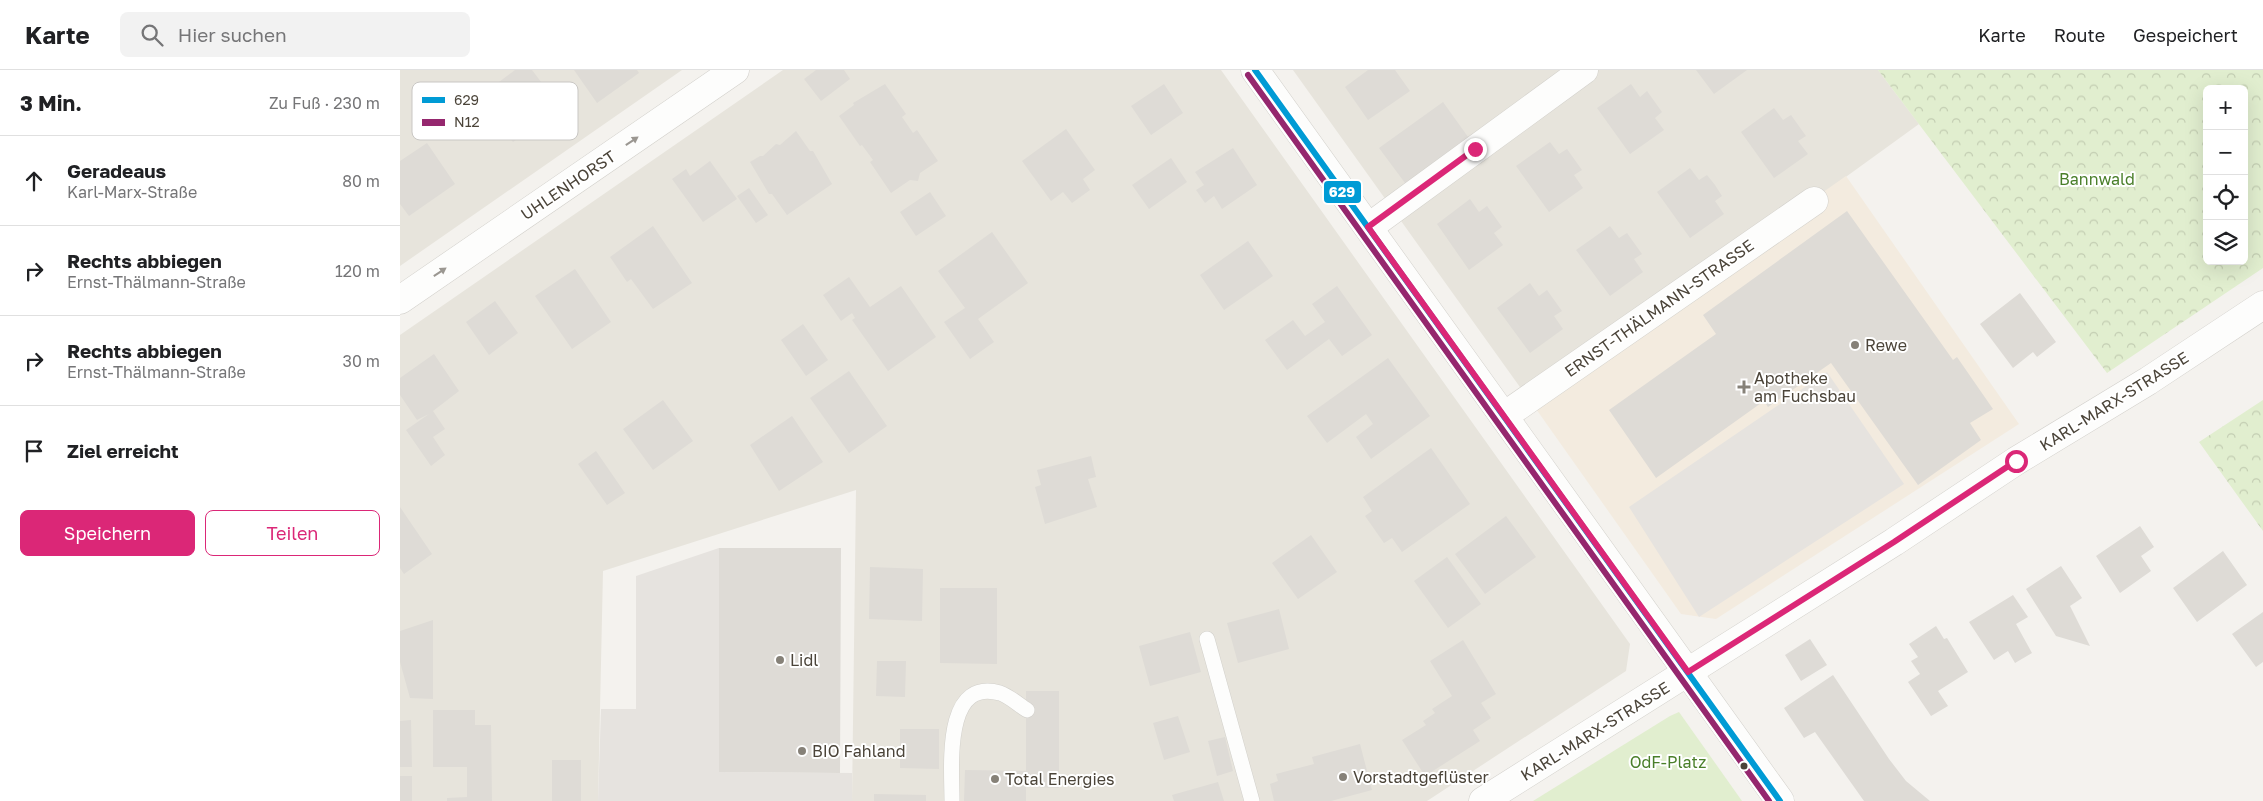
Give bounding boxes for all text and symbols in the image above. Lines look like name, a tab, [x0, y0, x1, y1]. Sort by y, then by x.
search box	[120, 12, 470, 57]
text: Karte	[25, 20, 90, 49]
icon: search	[138, 21, 166, 49]
text: Hier suchen	[178, 23, 287, 46]
text: Karte	[1978, 24, 2026, 46]
text: Route	[2054, 24, 2105, 46]
text: Gespeichert	[2133, 24, 2238, 46]
legend	[412, 82, 578, 140]
map controls	[2203, 85, 2248, 265]
button: +	[2203, 85, 2248, 130]
text: 3 Min.	[20, 90, 82, 116]
text: 629	[454, 91, 479, 108]
text: Zu Fuß · 230 m	[269, 93, 380, 113]
text: N12	[454, 113, 480, 130]
button: −	[2203, 130, 2248, 175]
one-way arrow	[625, 136, 639, 146]
route end	[1464, 138, 1487, 161]
street label: UHLENHORST	[517, 146, 619, 224]
text: Geradeaus	[67, 159, 166, 182]
icon: ahead	[20, 167, 48, 195]
park label: Bannwald	[2059, 169, 2135, 189]
text: 80 m	[342, 171, 380, 191]
button: locate	[2203, 175, 2248, 220]
line badge: 629	[1323, 180, 1362, 204]
text: Karl-Marx-Straße	[67, 182, 197, 202]
text: 629	[1329, 183, 1355, 200]
button: layers	[2203, 220, 2248, 265]
street label: ERNST-THÄLMANN-STRASSE	[1561, 235, 1757, 381]
text: Rechts abbiegen	[67, 249, 222, 272]
icon: right	[20, 257, 48, 285]
text: 120 m	[335, 261, 380, 281]
one-way arrow	[433, 267, 447, 277]
text: Ernst-Thälmann-Straße	[67, 272, 246, 292]
place label: Rewe	[1865, 335, 1907, 355]
text: Rechts abbiegen	[67, 339, 222, 362]
marker: Rewe	[1849, 339, 1861, 351]
icon: right	[20, 347, 48, 375]
street label: KARL-MARX-STRASSE	[2036, 347, 2192, 455]
text: 30 m	[343, 351, 380, 371]
text: Ernst-Thälmann-Straße	[67, 362, 246, 382]
place label: Apotheke am Fuchsbau	[1754, 368, 1856, 406]
marker: Apotheke am Fuchsbau	[1738, 381, 1750, 393]
icon: arrive	[20, 437, 48, 465]
text: Ziel erreicht	[67, 439, 179, 462]
route start	[2005, 450, 2028, 473]
button: Speichern	[20, 510, 195, 556]
button: Teilen	[205, 510, 380, 556]
place label: Lidl	[790, 650, 818, 670]
marker: Lidl	[774, 654, 786, 666]
street label: KARL-MARX-STRASSE	[1517, 677, 1673, 785]
place label: BIO Fahland	[812, 741, 906, 761]
marker: BIO Fahland	[796, 745, 808, 757]
park label: OdF-Platz	[1630, 752, 1706, 772]
unlabelled marker	[1739, 761, 1749, 771]
place label: Vorstadtgeflüster	[1353, 767, 1489, 787]
place label: Total Energies	[1005, 769, 1115, 789]
marker: Vorstadtgeflüster	[1337, 771, 1349, 783]
marker: Total Energies	[989, 773, 1001, 785]

